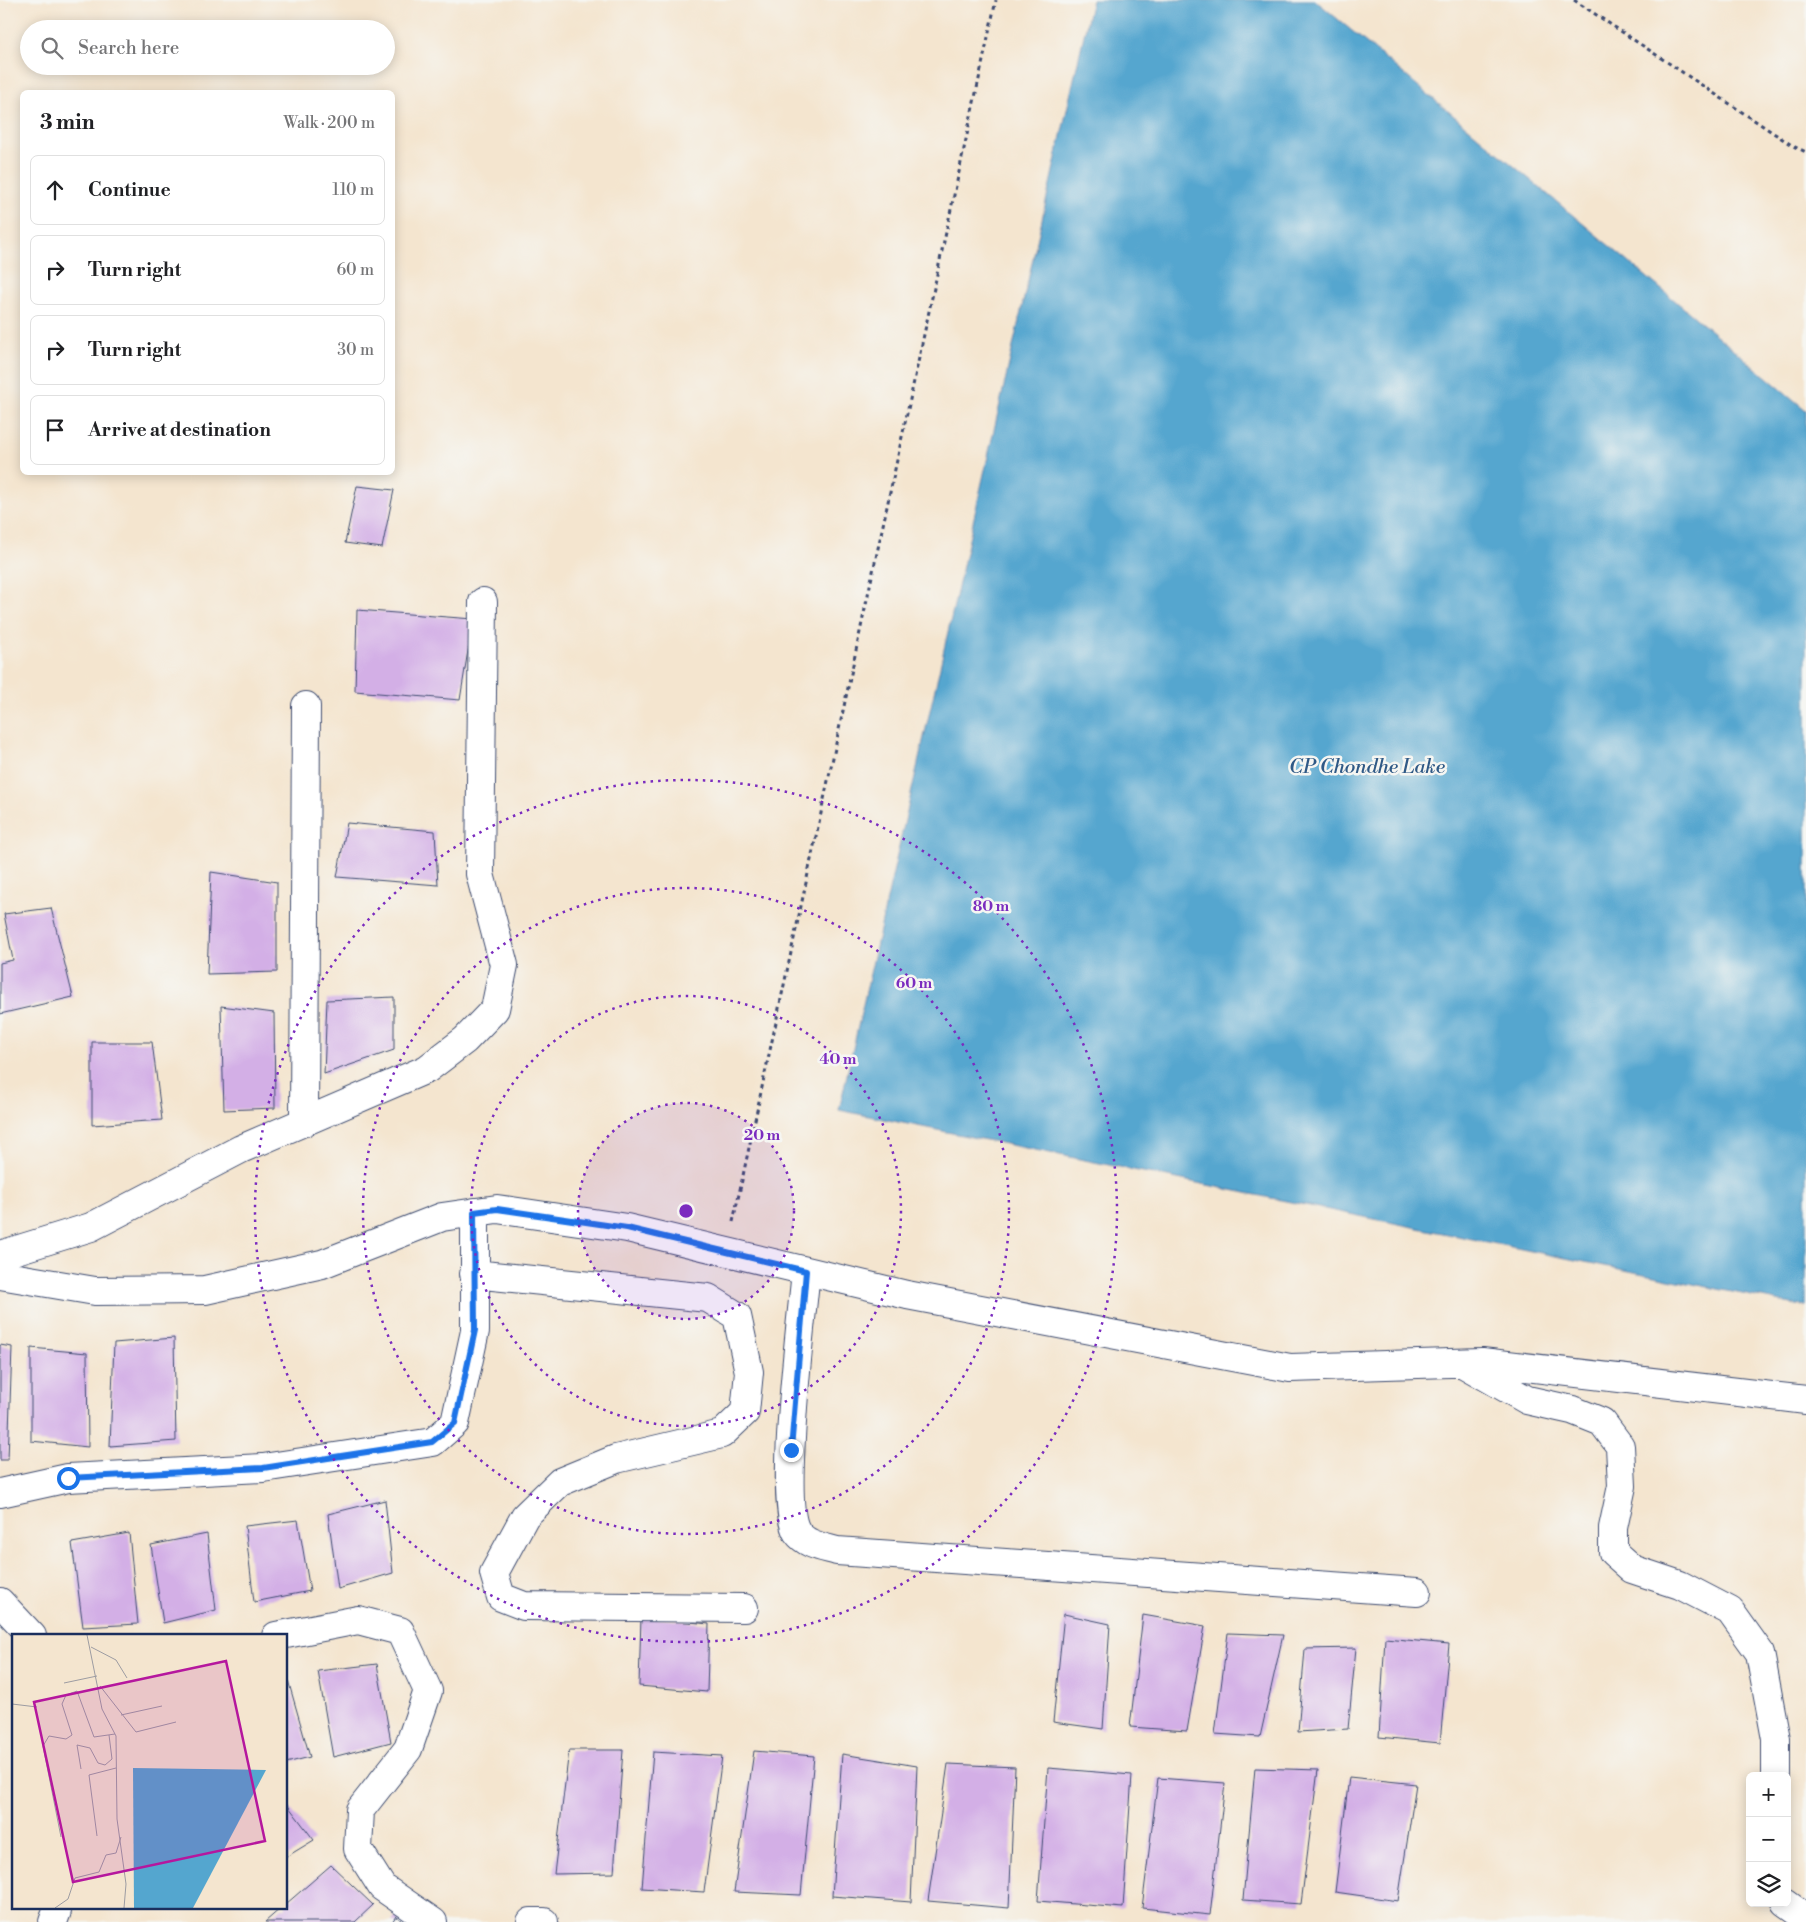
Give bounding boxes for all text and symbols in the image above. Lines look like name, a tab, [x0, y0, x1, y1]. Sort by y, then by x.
search box	[20, 20, 395, 75]
icon: search	[38, 34, 66, 62]
text: Search here	[78, 36, 179, 60]
text: 3 min	[40, 110, 95, 136]
text: Walk · 200 m	[283, 113, 375, 133]
icon: ahead	[41, 176, 69, 204]
text: Continue	[88, 178, 171, 202]
text: 110 m	[332, 180, 374, 200]
icon: right	[41, 256, 69, 284]
text: Turn right	[88, 258, 181, 282]
text: 60 m	[336, 260, 374, 280]
icon: right	[41, 336, 69, 364]
text: Turn right	[88, 338, 181, 362]
text: 30 m	[337, 340, 374, 360]
icon: arrive	[41, 416, 69, 444]
text: Arrive at destination	[88, 418, 271, 442]
water label: CP Chondhe Lake	[1289, 755, 1446, 780]
text: 80 m	[973, 897, 1010, 916]
text: 60 m	[896, 974, 933, 993]
text: 40 m	[819, 1050, 857, 1069]
text: 20 m	[744, 1126, 781, 1145]
centre of rings	[677, 1202, 695, 1220]
route end	[780, 1439, 803, 1462]
route start	[57, 1467, 80, 1490]
inset map	[12, 1634, 288, 1910]
map controls	[1746, 1772, 1791, 1907]
button: +	[1746, 1772, 1791, 1817]
button: −	[1746, 1817, 1791, 1862]
button: layers	[1746, 1862, 1791, 1907]

